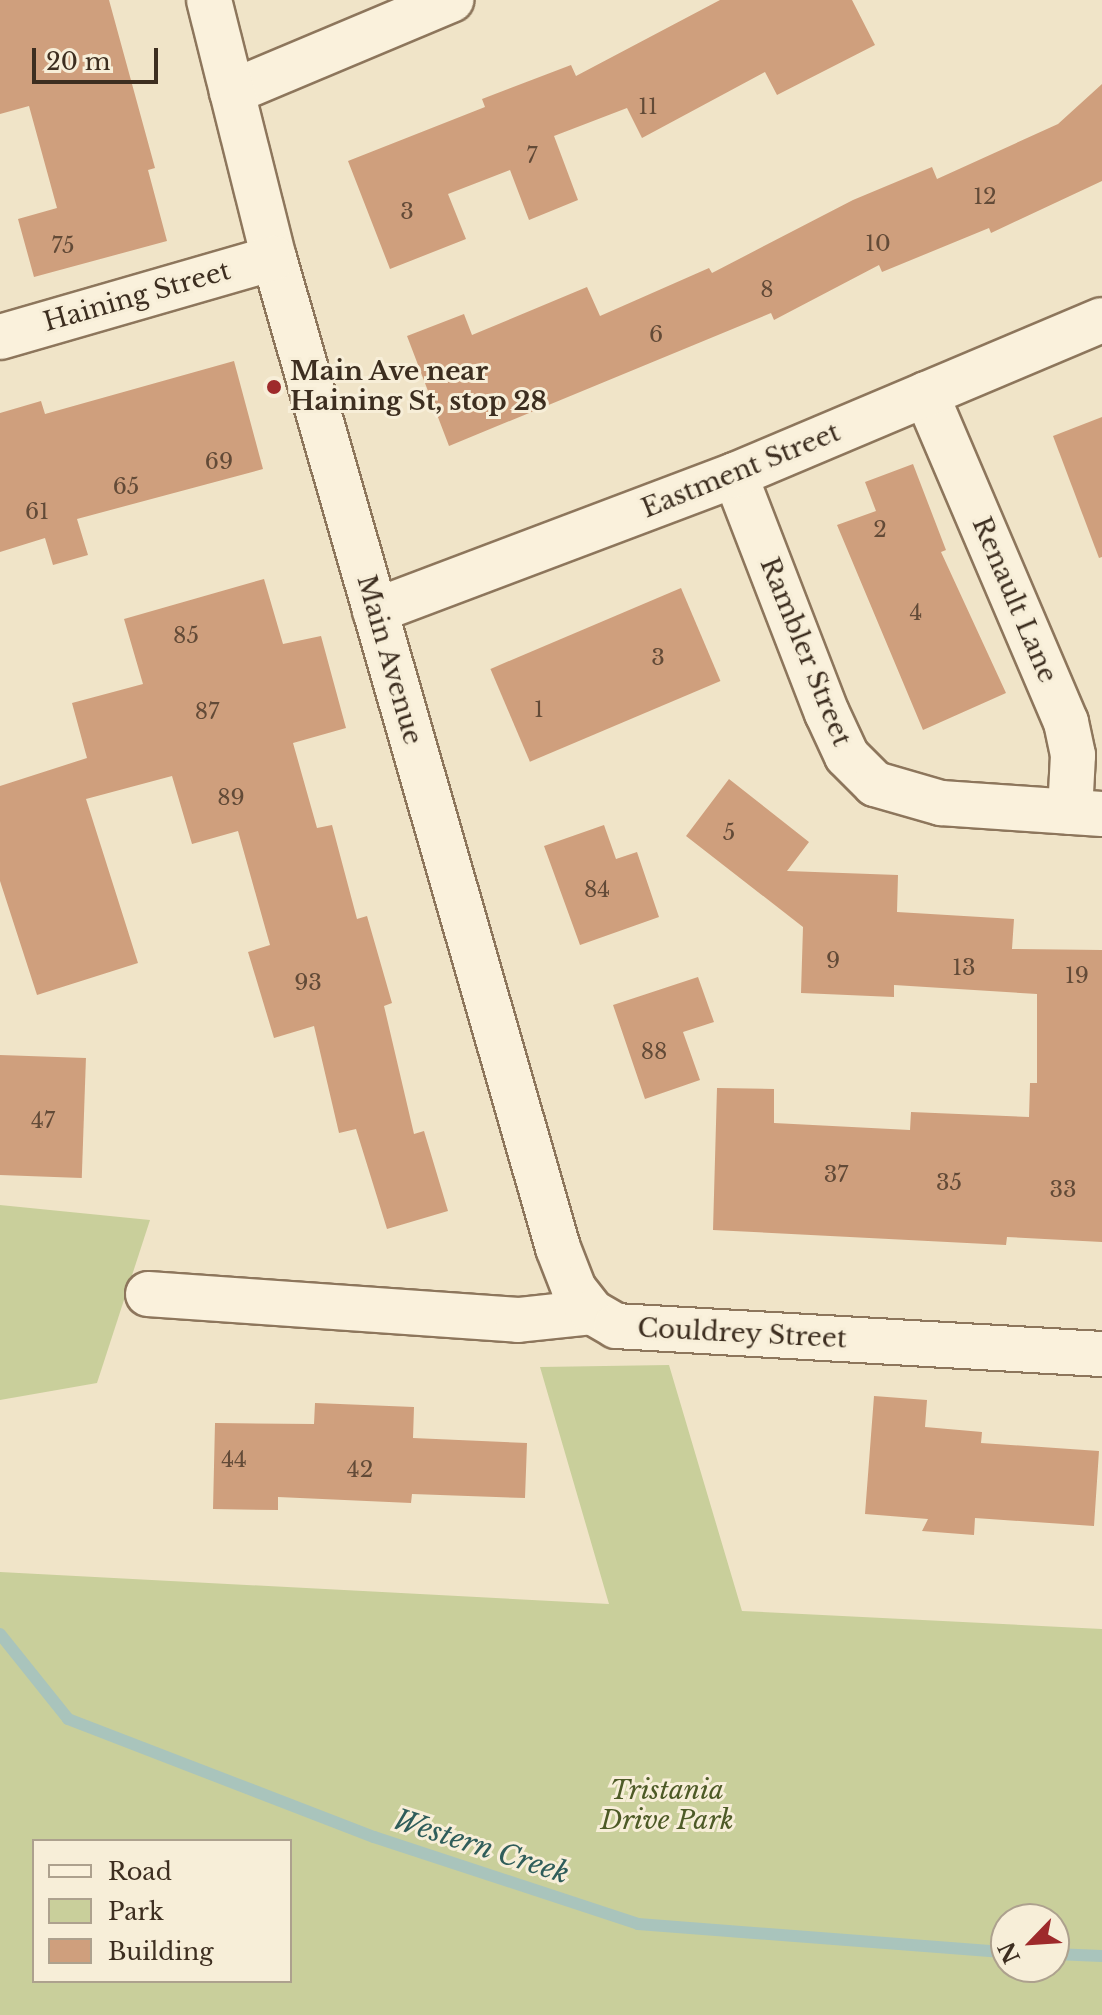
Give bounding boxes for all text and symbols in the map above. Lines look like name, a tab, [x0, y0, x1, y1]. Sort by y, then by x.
scale bar	[36, 32, 162, 82]
text: 20 m	[46, 47, 111, 76]
house number: 11	[638, 94, 658, 120]
house number: 7	[526, 143, 538, 169]
house number: 12	[973, 184, 997, 210]
house number: 3	[400, 199, 414, 225]
house number: 10	[865, 231, 891, 257]
house number: 75	[51, 233, 75, 259]
street label: Haining Street	[40, 255, 234, 339]
house number: 8	[760, 277, 774, 303]
house number: 6	[649, 322, 663, 348]
place label: Main Ave near Haining St, stop 28	[290, 356, 547, 418]
marker: Main Ave near Haining St, stop 28	[265, 378, 283, 396]
street label: Eastment Street	[637, 417, 845, 525]
house number: 69	[205, 449, 233, 475]
house number: 65	[113, 474, 139, 500]
house number: 61	[25, 499, 49, 525]
street label: Renault Lane	[965, 513, 1063, 687]
house number: 2	[873, 517, 887, 543]
street label: Rambler Street	[753, 553, 857, 751]
street label: Main Avenue	[350, 571, 428, 749]
house number: 4	[910, 600, 922, 626]
house number: 85	[173, 623, 199, 649]
house number: 3	[651, 645, 665, 671]
house number: 1	[534, 697, 544, 723]
house number: 87	[195, 699, 219, 725]
house number: 89	[217, 785, 245, 811]
house number: 5	[723, 820, 735, 846]
house number: 84	[584, 877, 610, 903]
house number: 9	[826, 948, 840, 974]
house number: 13	[952, 955, 976, 981]
house number: 19	[1065, 963, 1089, 989]
house number: 93	[294, 970, 322, 996]
house number: 88	[641, 1039, 667, 1065]
house number: 47	[31, 1108, 55, 1134]
house number: 37	[824, 1162, 848, 1188]
house number: 35	[936, 1170, 962, 1196]
house number: 33	[1049, 1177, 1077, 1203]
street label: Couldrey Street	[636, 1313, 848, 1355]
house number: 44	[221, 1447, 247, 1473]
house number: 42	[347, 1457, 373, 1483]
park label: Tristania Drive Park	[600, 1775, 734, 1836]
water label: Western Creek	[389, 1803, 573, 1891]
legend	[32, 1839, 292, 1983]
text: Road	[108, 1857, 172, 1886]
text: Park	[108, 1897, 164, 1926]
north arrow	[990, 1903, 1070, 1983]
text: Building	[108, 1937, 214, 1966]
text: N	[993, 1937, 1026, 1968]

